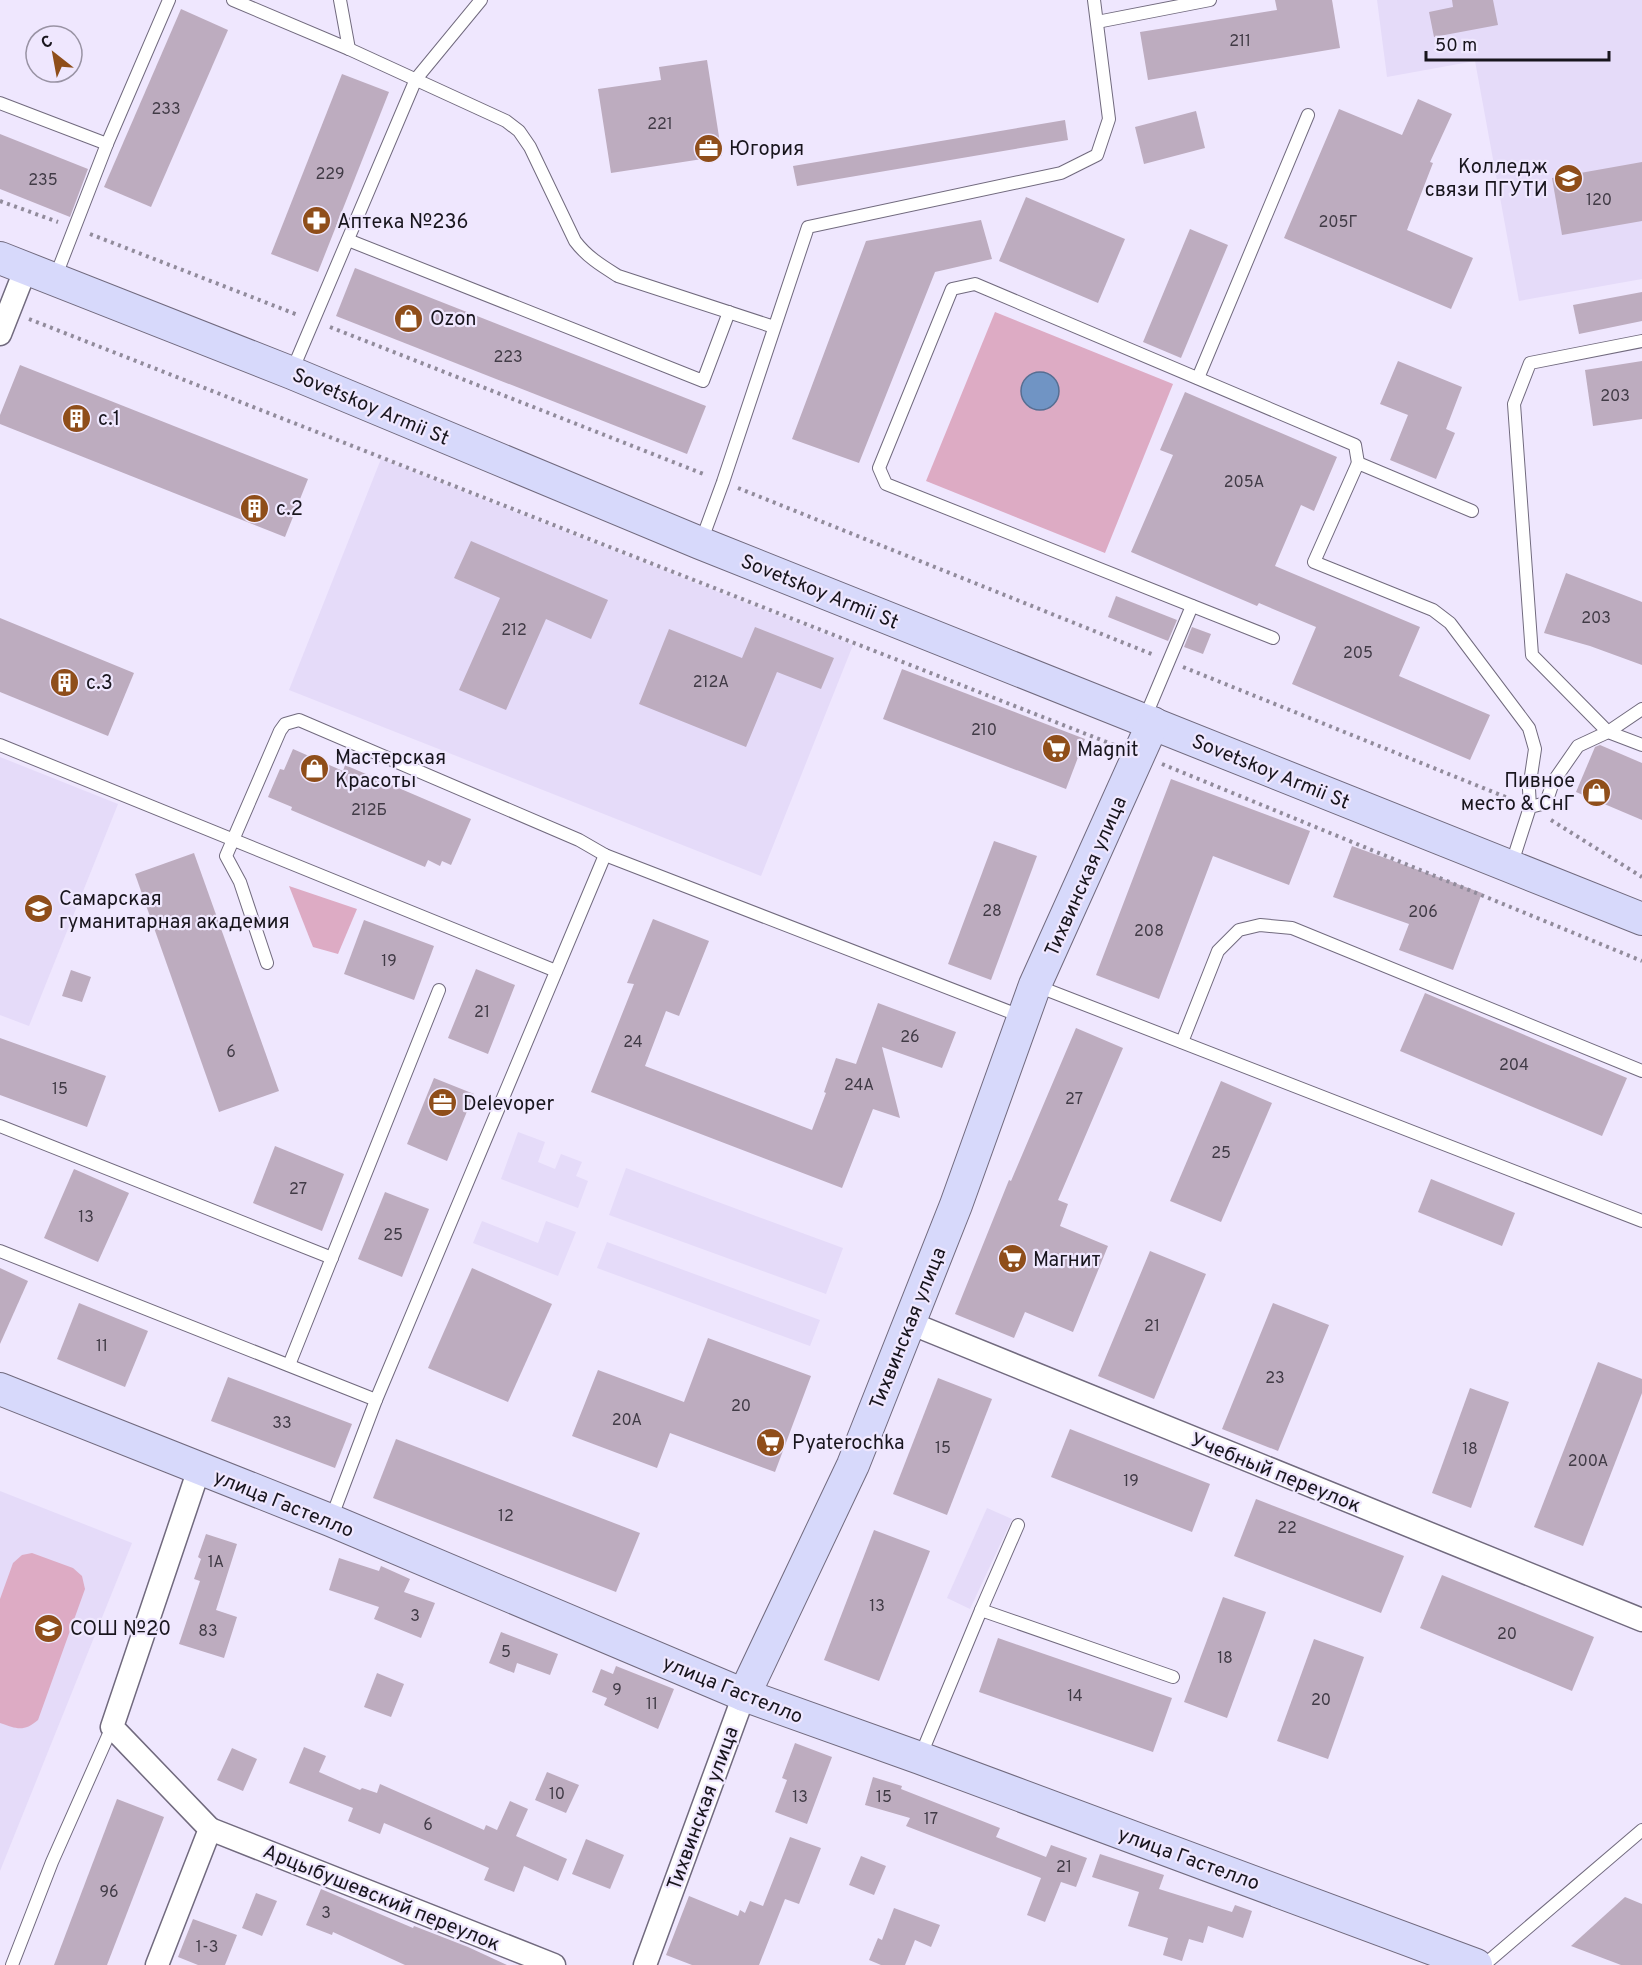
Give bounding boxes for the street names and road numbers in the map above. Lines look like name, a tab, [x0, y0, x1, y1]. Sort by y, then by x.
street label: Sovetskoy Armii St	[288, 363, 453, 453]
street label: Sovetskoy Armii St	[736, 549, 902, 636]
street label: Sovetskoy Armii St	[1187, 729, 1353, 816]
street label: Тихвинская улица	[1040, 793, 1134, 961]
street label: Тихвинская улица	[864, 1244, 953, 1414]
street label: Учебный переулок	[1186, 1428, 1364, 1520]
street label: улица Гастелло	[209, 1465, 357, 1545]
street label: улица Гастелло	[658, 1651, 806, 1731]
street label: Тихвинская улица	[662, 1723, 746, 1894]
street label: улица Гастелло	[1114, 1822, 1263, 1898]
street label: Арцыбушевский переулок	[259, 1839, 504, 1958]

